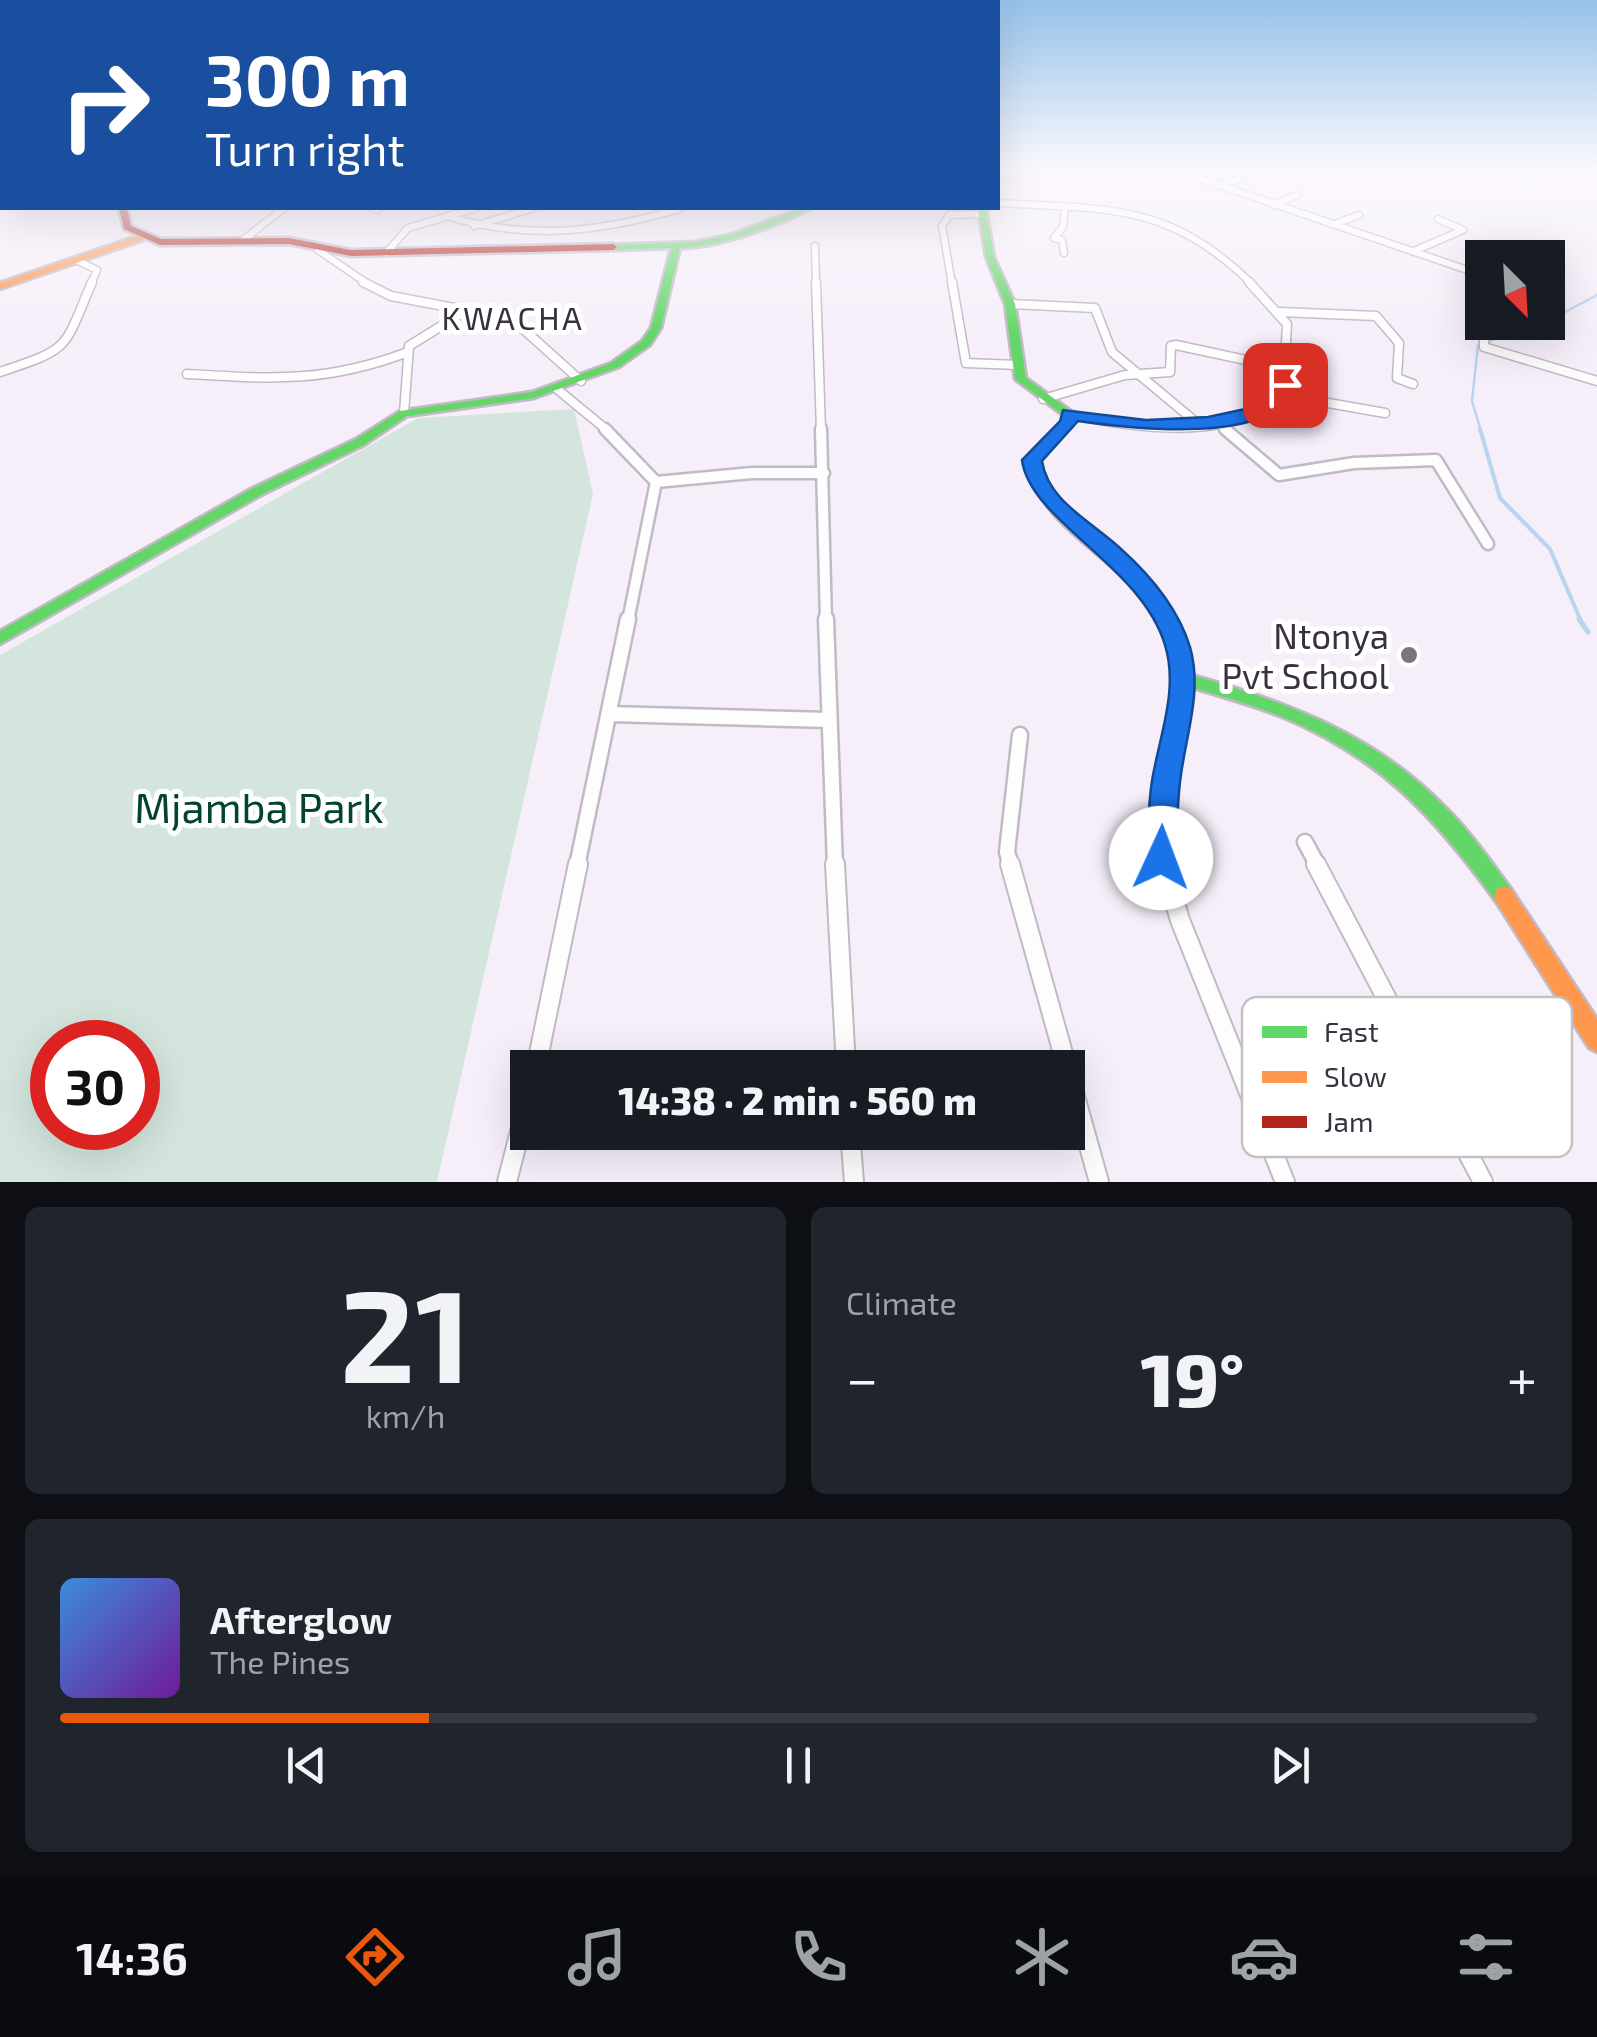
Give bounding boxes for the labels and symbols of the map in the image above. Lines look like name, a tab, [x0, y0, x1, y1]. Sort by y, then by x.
north arrow	[1465, 240, 1565, 340]
district label: KWACHA	[442, 298, 584, 336]
pin	[1243, 343, 1328, 428]
place label: Ntonya Pvt School	[1221, 614, 1390, 696]
marker: Ntonya Pvt School	[1398, 644, 1420, 666]
park label: Mjamba Park	[134, 781, 384, 832]
position arrow	[1109, 806, 1213, 910]
legend	[1242, 997, 1572, 1157]
text: Fast	[1324, 1014, 1379, 1048]
speed limit sign: 30	[30, 1020, 160, 1150]
text: Slow	[1324, 1059, 1387, 1093]
text: Jam	[1324, 1104, 1373, 1138]

